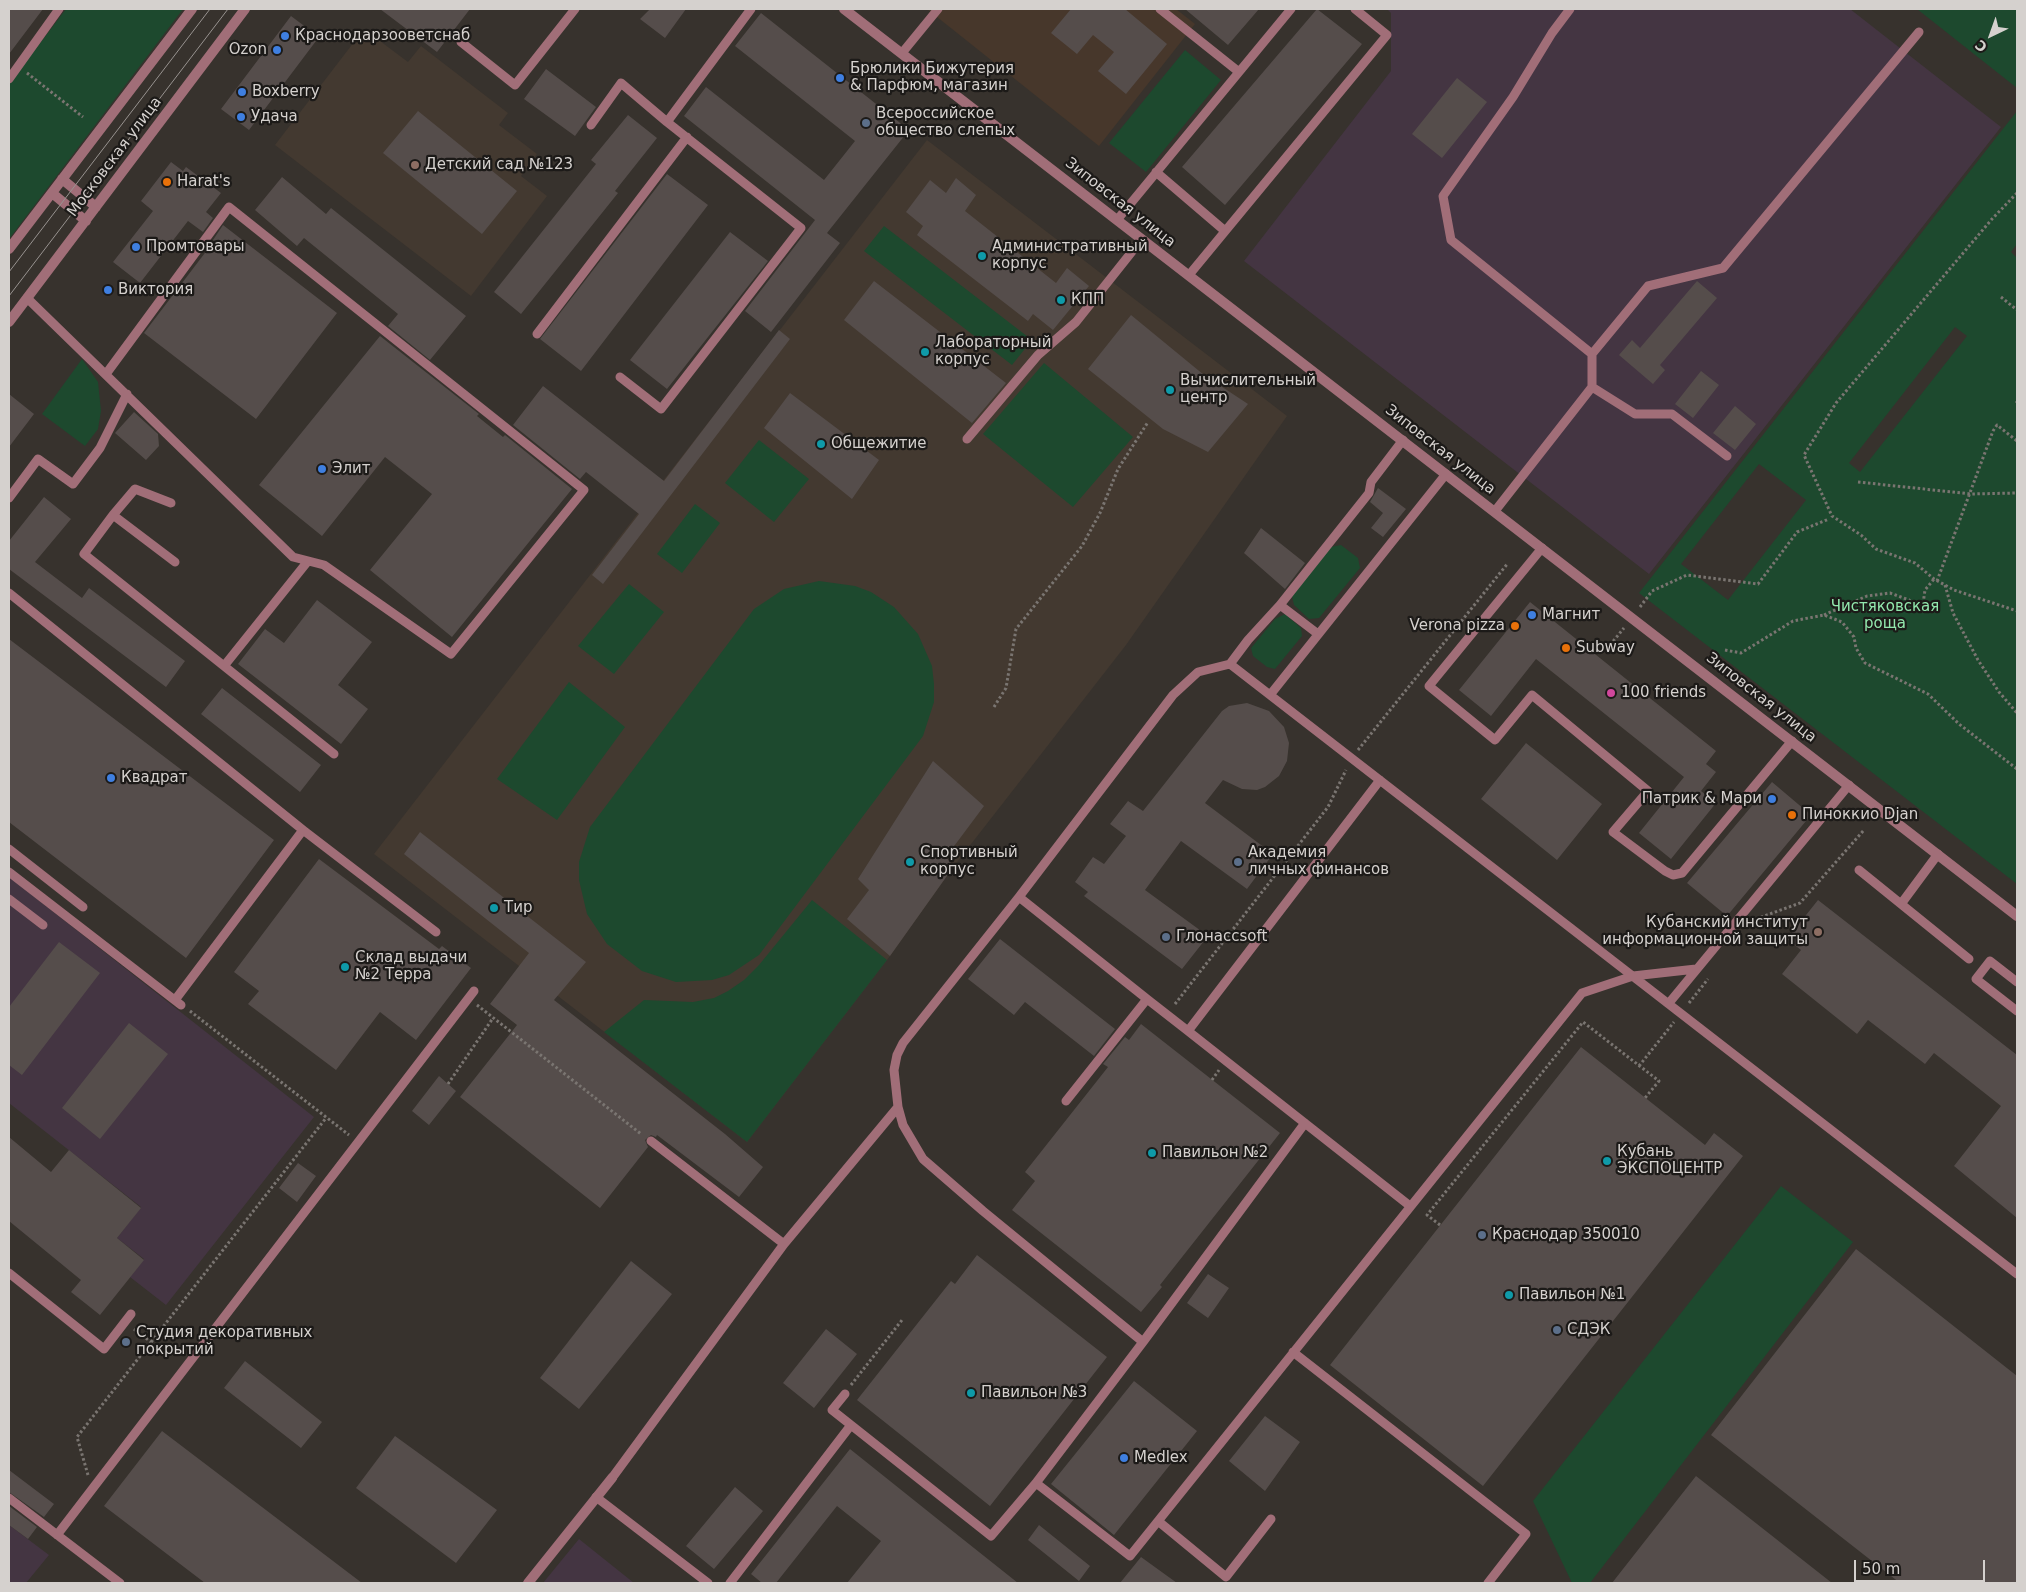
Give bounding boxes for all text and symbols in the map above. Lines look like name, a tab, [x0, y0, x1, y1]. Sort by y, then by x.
north arrow	[1966, 10, 2016, 60]
place label: Краснодарзооветснаб	[295, 27, 470, 45]
marker: Краснодарзооветснаб	[279, 30, 291, 42]
text: С	[1972, 37, 1990, 56]
place label: Ozon	[229, 41, 267, 59]
marker: Ozon	[271, 44, 283, 56]
place label: Брюлики Бижутерия & Парфюм, магазин	[850, 60, 1014, 95]
marker: Брюлики Бижутерия & Парфюм, магазин	[834, 72, 846, 84]
place label: Boxberry	[252, 83, 320, 101]
marker: Boxberry	[236, 86, 248, 98]
street label: Московская улица	[64, 94, 166, 220]
place label: Всероссийское общество слепых	[876, 105, 1015, 140]
place label: Удача	[251, 108, 298, 126]
marker: Удача	[235, 111, 247, 123]
marker: Всероссийское общество слепых	[860, 117, 872, 129]
street label: Зиповская улица	[1061, 154, 1179, 252]
place label: Детский сад №123	[425, 156, 573, 174]
marker: Детский сад №123	[409, 159, 421, 171]
place label: Harat's	[177, 173, 231, 191]
marker: Harat's	[161, 176, 173, 188]
place label: Промтовары	[146, 238, 245, 256]
place label: Административный корпус	[992, 238, 1148, 273]
marker: Промтовары	[130, 241, 142, 253]
marker: Административный корпус	[976, 250, 988, 262]
place label: Виктория	[118, 281, 193, 299]
marker: Виктория	[102, 284, 114, 296]
place label: КПП	[1071, 291, 1104, 309]
marker: КПП	[1055, 294, 1067, 306]
place label: Лабораторный корпус	[935, 334, 1051, 369]
marker: Лабораторный корпус	[919, 346, 931, 358]
place label: Вычислительный центр	[1180, 372, 1316, 407]
marker: Вычислительный центр	[1164, 384, 1176, 396]
street label: Зиповская улица	[1381, 401, 1499, 499]
place label: Общежитие	[831, 435, 926, 453]
marker: Общежитие	[815, 438, 827, 450]
place label: Элит	[332, 460, 371, 478]
marker: Элит	[316, 463, 328, 475]
park label: Чистяковская роща	[1831, 598, 1939, 633]
place label: Магнит	[1542, 606, 1600, 624]
marker: Магнит	[1526, 609, 1538, 621]
place label: Verona pizza	[1410, 617, 1505, 635]
marker: Verona pizza	[1509, 620, 1521, 632]
place label: Subway	[1576, 639, 1635, 657]
marker: Subway	[1560, 642, 1572, 654]
street label: Зиповская улица	[1702, 649, 1820, 747]
place label: 100 friends	[1621, 684, 1706, 702]
marker: 100 friends	[1605, 687, 1617, 699]
place label: Квадрат	[121, 769, 188, 787]
marker: Квадрат	[105, 772, 117, 784]
place label: Патрик & Мари	[1642, 790, 1762, 808]
marker: Патрик & Мари	[1766, 793, 1778, 805]
place label: Пиноккио Djan	[1802, 806, 1918, 824]
marker: Пиноккио Djan	[1786, 809, 1798, 821]
place label: Спортивный корпус	[920, 844, 1018, 879]
place label: Академия личных финансов	[1248, 844, 1389, 879]
marker: Спортивный корпус	[904, 856, 916, 868]
marker: Академия личных финансов	[1232, 856, 1244, 868]
place label: Тир	[504, 899, 532, 917]
marker: Тир	[488, 902, 500, 914]
place label: Кубанский институт информационной защиты	[1602, 914, 1808, 949]
marker: Кубанский институт информационной защиты	[1812, 926, 1824, 938]
place label: Глонассsoft	[1176, 928, 1267, 946]
marker: Глонассsoft	[1160, 931, 1172, 943]
place label: Склад выдачи №2 Терра	[355, 949, 467, 984]
marker: Склад выдачи №2 Терра	[339, 961, 351, 973]
place label: Кубань ЭКСПОЦЕНТР	[1617, 1143, 1722, 1178]
place label: Павильон №2	[1162, 1144, 1268, 1162]
marker: Павильон №2	[1146, 1147, 1158, 1159]
marker: Кубань ЭКСПОЦЕНТР	[1601, 1155, 1613, 1167]
place label: Краснодар 350010	[1492, 1226, 1640, 1244]
marker: Краснодар 350010	[1476, 1229, 1488, 1241]
place label: Павильон №1	[1519, 1286, 1625, 1304]
marker: Павильон №1	[1503, 1289, 1515, 1301]
place label: СДЭК	[1567, 1321, 1610, 1339]
place label: Студия декоративных покрытий	[136, 1324, 312, 1359]
marker: СДЭК	[1551, 1324, 1563, 1336]
marker: Студия декоративных покрытий	[120, 1336, 132, 1348]
place label: Павильон №3	[981, 1384, 1087, 1402]
marker: Павильон №3	[965, 1387, 977, 1399]
place label: Medlex	[1134, 1449, 1188, 1467]
marker: Medlex	[1118, 1452, 1130, 1464]
scale bar	[1856, 1550, 1987, 1582]
text: 50 m	[1862, 1560, 1900, 1578]

